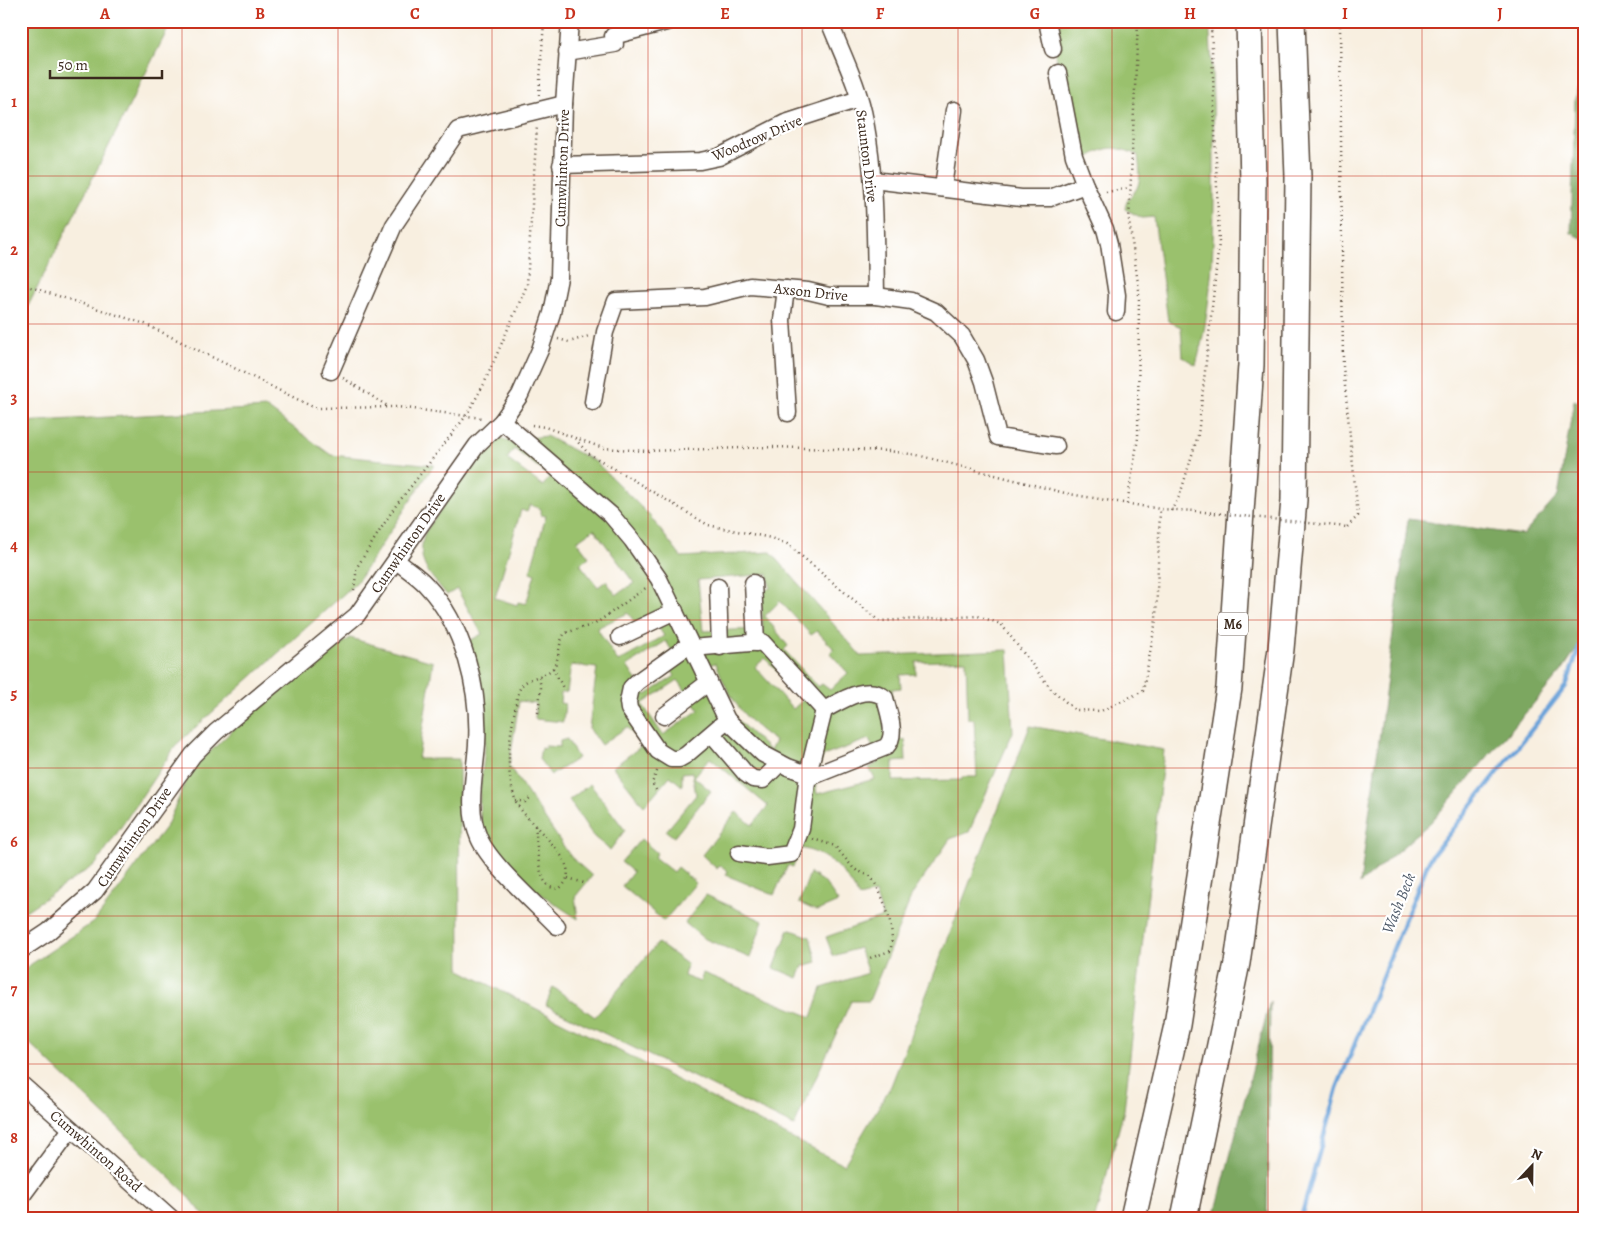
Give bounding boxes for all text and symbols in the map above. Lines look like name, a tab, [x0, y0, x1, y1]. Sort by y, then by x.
text: A	[99, 3, 111, 25]
text: B	[255, 3, 265, 25]
text: C	[410, 3, 420, 25]
text: D	[564, 3, 576, 25]
text: E	[720, 3, 730, 25]
text: F	[876, 3, 885, 25]
text: G	[1030, 3, 1040, 25]
text: H	[1184, 3, 1196, 25]
text: I	[1342, 3, 1348, 25]
text: J	[1497, 3, 1503, 25]
scale bar	[50, 48, 162, 80]
text: 50 m	[58, 55, 88, 75]
text: 1	[11, 91, 17, 113]
street label: Cumwhinton Drive	[550, 108, 574, 227]
street label: Staunton Drive	[851, 108, 883, 204]
street label: Woodrow Drive	[708, 110, 805, 166]
text: 2	[10, 239, 18, 261]
street label: Axson Drive	[772, 278, 849, 306]
text: 3	[11, 387, 18, 409]
street label: Cumwhinton Drive	[366, 489, 450, 597]
text: 4	[10, 535, 18, 557]
road number: M6	[1218, 612, 1248, 636]
text: 5	[11, 683, 18, 705]
street label: Cumwhinton Drive	[92, 783, 176, 891]
text: 6	[10, 831, 18, 853]
water label: Wash Beck	[1377, 870, 1421, 937]
text: 7	[11, 979, 18, 1001]
street label: Cumwhinton Road	[46, 1106, 147, 1197]
text: 8	[10, 1127, 18, 1149]
north arrow	[1508, 1142, 1558, 1192]
text: N	[1528, 1144, 1545, 1165]

